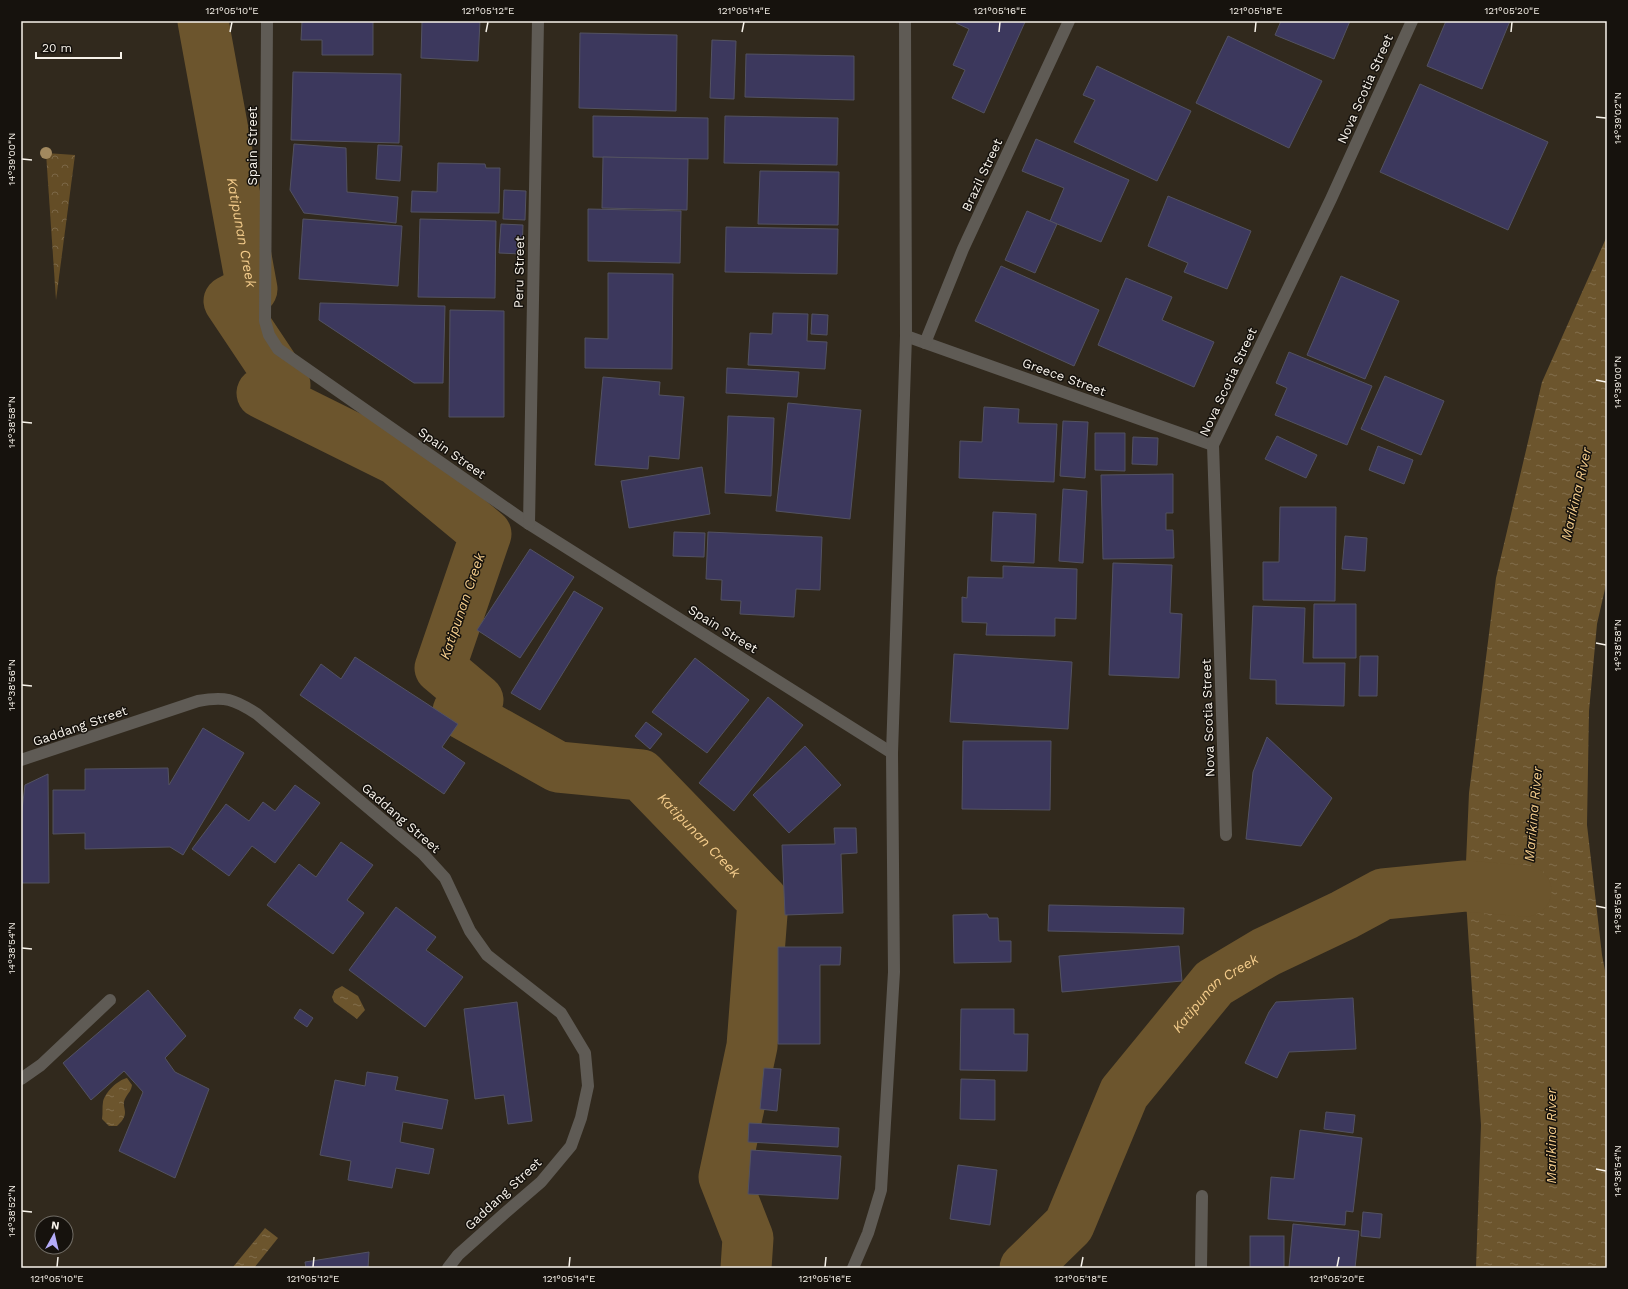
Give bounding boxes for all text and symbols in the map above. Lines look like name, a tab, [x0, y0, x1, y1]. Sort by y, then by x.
text: 121°05'10"E	[205, 5, 259, 16]
text: 121°05'12"E	[462, 5, 514, 16]
text: 121°05'14"E	[718, 5, 770, 16]
text: 121°05'16"E	[974, 5, 1027, 16]
text: 121°05'18"E	[1229, 5, 1283, 16]
text: 121°05'20"E	[1484, 5, 1540, 16]
street label: Nova Scotia Street	[1334, 31, 1396, 146]
scale bar	[36, 34, 121, 60]
text: 20 m	[42, 41, 72, 55]
text: 14°39'02"N	[1612, 92, 1623, 144]
street label: Spain Street	[245, 106, 260, 185]
text: 14°39'00"N	[6, 133, 17, 185]
street label: Brazil Street	[959, 136, 1006, 214]
water label: Katipunan Creek	[224, 176, 260, 289]
street label: Peru Street	[511, 235, 527, 308]
street label: Nova Scotia Street	[1196, 325, 1260, 439]
street label: Greece Street	[1020, 355, 1108, 399]
text: 14°39'00"N	[1612, 356, 1623, 408]
text: 14°38'58"N	[6, 396, 17, 448]
street label: Spain Street	[415, 424, 489, 482]
water label: Marikina River	[1557, 445, 1595, 542]
water label: Katipunan Creek	[436, 550, 488, 661]
street label: Spain Street	[686, 602, 761, 657]
text: 14°38'58"N	[1612, 619, 1623, 671]
street label: Nova Scotia Street	[1198, 658, 1218, 777]
text: 14°38'56"N	[6, 659, 17, 711]
street label: Gaddang Street	[31, 703, 130, 749]
water label: Marikina River	[1521, 765, 1545, 862]
street label: Gaddang Street	[359, 780, 444, 856]
water label: Katipunan Creek	[655, 789, 744, 881]
text: 14°38'56"N	[1612, 882, 1623, 934]
text: 14°38'54"N	[6, 922, 17, 974]
water label: Katipunan Creek	[1169, 950, 1261, 1036]
water label: Marikina River	[1543, 1088, 1559, 1184]
text: 14°38'54"N	[1612, 1145, 1623, 1197]
street label: Gaddang Street	[462, 1154, 545, 1233]
text: 14°38'52"N	[6, 1185, 17, 1237]
north arrow	[34, 1215, 74, 1255]
text: N	[50, 1219, 60, 1233]
text: 121°05'10"E	[30, 1273, 84, 1284]
text: 121°05'12"E	[287, 1273, 339, 1284]
text: 121°05'14"E	[543, 1273, 595, 1284]
text: 121°05'16"E	[799, 1273, 852, 1284]
text: 121°05'18"E	[1054, 1273, 1108, 1284]
text: 121°05'20"E	[1309, 1273, 1365, 1284]

